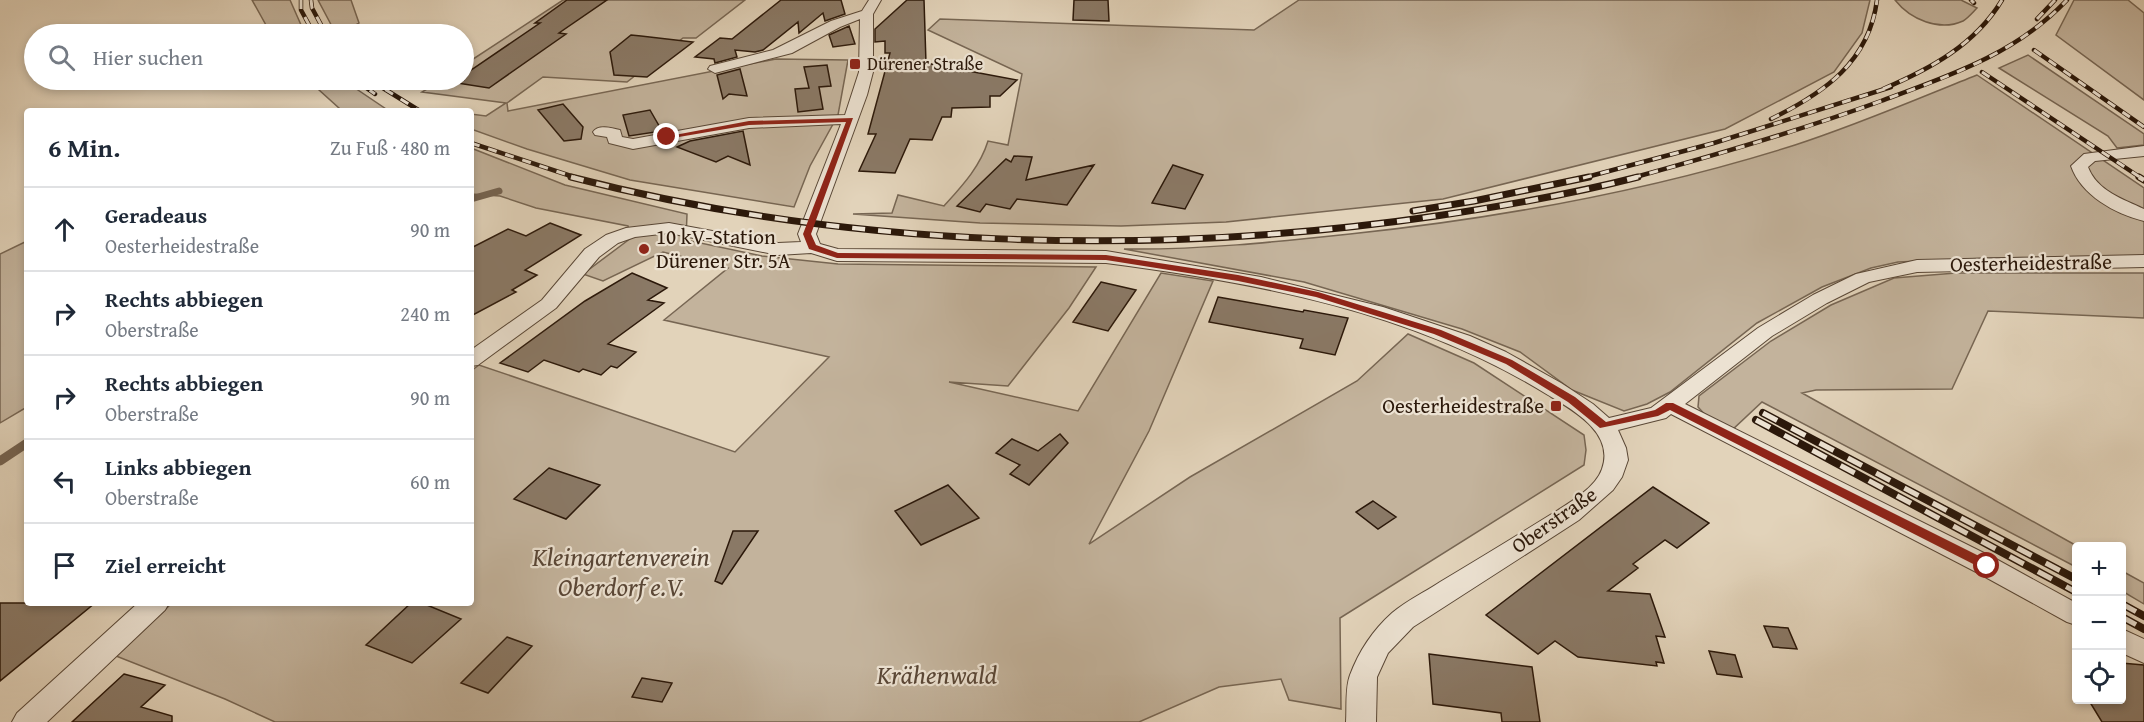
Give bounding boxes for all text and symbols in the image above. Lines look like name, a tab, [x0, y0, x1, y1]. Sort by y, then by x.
search box	[24, 24, 474, 90]
icon: search	[45, 41, 78, 74]
text: Hier suchen	[93, 41, 203, 73]
place label: Dürener Straße	[867, 50, 983, 77]
marker: Dürener Straße	[848, 57, 862, 71]
route end	[653, 123, 679, 149]
text: 6 Min.	[48, 128, 120, 167]
text: Zu Fuß · 480 m	[330, 133, 450, 162]
text: Geradeaus	[105, 199, 207, 231]
icon: ahead	[48, 213, 81, 246]
text: 90 m	[410, 215, 450, 244]
place label: 10 kV-Station Dürener Str. 5A	[656, 221, 791, 276]
text: Oesterheidestraße	[105, 231, 259, 260]
marker: 10 kV-Station Dürener Str. 5A	[637, 242, 651, 256]
street label: Oesterheidestraße	[1950, 246, 2112, 279]
text: Rechts abbiegen	[105, 283, 263, 315]
icon: right	[48, 297, 81, 330]
text: 240 m	[400, 299, 450, 328]
text: Oberstraße	[105, 315, 199, 344]
text: Rechts abbiegen	[105, 367, 263, 399]
icon: right	[48, 381, 81, 414]
text: 90 m	[410, 383, 450, 412]
place label: Oesterheidestraße	[1382, 390, 1544, 421]
text: Oberstraße	[105, 399, 199, 428]
marker: Oesterheidestraße	[1549, 399, 1563, 413]
text: Links abbiegen	[105, 451, 251, 483]
icon: left	[48, 465, 81, 498]
text: 60 m	[410, 467, 450, 496]
street label: Oberstraße	[1505, 479, 1603, 561]
text: Oberstraße	[105, 483, 199, 512]
park label: Kleingartenverein Oberdorf e.V.	[531, 537, 710, 606]
map controls	[2072, 542, 2126, 704]
button: +	[2072, 542, 2126, 596]
icon: arrive	[48, 549, 81, 582]
text: Ziel erreicht	[105, 549, 226, 581]
route start	[1973, 552, 1999, 578]
button: −	[2072, 596, 2126, 650]
button: locate	[2072, 650, 2126, 704]
park label: Krähenwald	[876, 655, 997, 694]

